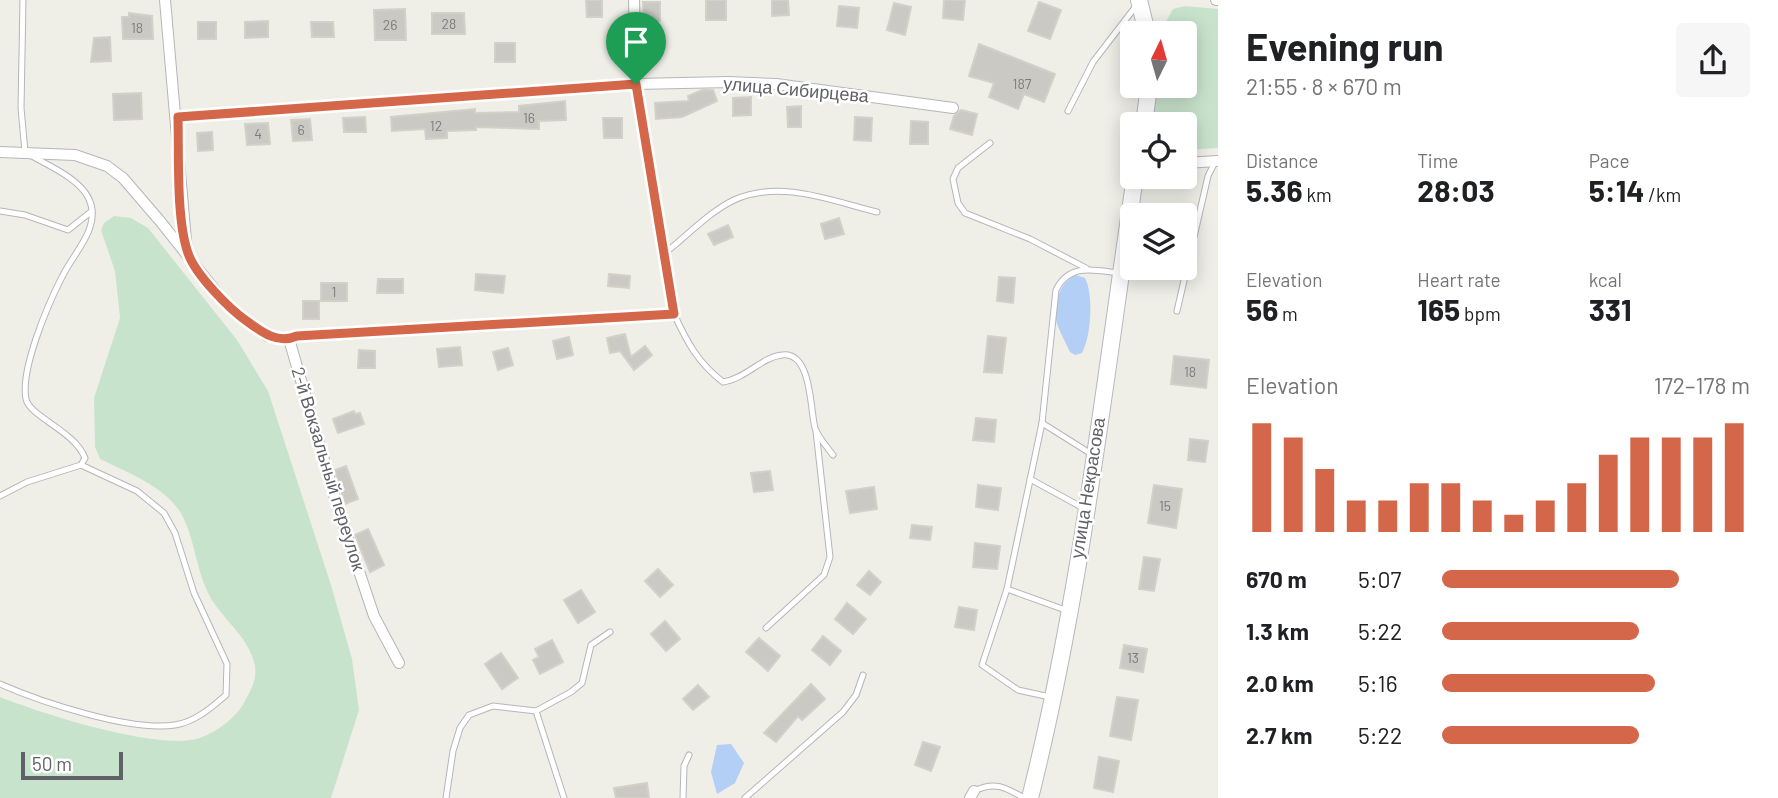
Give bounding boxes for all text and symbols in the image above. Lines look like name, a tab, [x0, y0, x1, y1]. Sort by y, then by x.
pin	[606, 12.0, 666, 84]
house number: 28	[442, 15, 456, 32]
house number: 26	[383, 16, 397, 33]
house number: 18	[131, 19, 143, 36]
north arrow	[1120, 21, 1197, 98]
map controls	[1120, 21, 1197, 280]
icon: arrive	[617, 23, 655, 61]
text: Evening run	[1246, 23, 1444, 69]
button: share	[1676, 23, 1750, 97]
street label: улица Сибирцева	[722, 72, 871, 106]
text: 21:55 · 8 × 670 m	[1246, 72, 1402, 100]
house number: 187	[1013, 75, 1032, 92]
house number: 16	[523, 109, 535, 126]
button: locate	[1120, 112, 1197, 189]
house number: 12	[430, 117, 442, 134]
house number: 6	[297, 121, 305, 138]
house number: 4	[254, 125, 262, 142]
text: Distance	[1246, 149, 1318, 172]
text: Time	[1417, 149, 1458, 172]
text: Pace	[1589, 149, 1630, 172]
text: 5.36	[1246, 172, 1303, 208]
text: 28:03	[1417, 172, 1495, 208]
text: 5:14	[1589, 172, 1645, 208]
text: km	[1303, 183, 1332, 206]
text: /km	[1645, 183, 1681, 206]
button: layers	[1120, 203, 1197, 280]
text: Elevation	[1246, 268, 1323, 291]
text: Heart rate	[1417, 268, 1501, 291]
text: kcal	[1589, 268, 1622, 291]
house number: 1	[332, 283, 336, 300]
text: 56	[1246, 291, 1278, 327]
text: 165	[1417, 291, 1460, 327]
text: 331	[1589, 291, 1632, 327]
text: m	[1278, 302, 1298, 325]
text: bpm	[1460, 302, 1501, 325]
house number: 18	[1184, 363, 1196, 380]
street label: 2-й Вокзальный переулок	[287, 364, 370, 573]
text: Elevation	[1246, 371, 1339, 399]
text: 172–178 m	[1654, 371, 1750, 399]
street label: улица Некрасова	[1065, 415, 1109, 560]
house number: 15	[1159, 497, 1171, 514]
text: 670 m	[1246, 565, 1307, 593]
text: 5:07	[1358, 565, 1402, 593]
text: 1.3 km	[1246, 617, 1309, 645]
text: 5:22	[1358, 617, 1402, 645]
house number: 13	[1127, 649, 1139, 666]
text: 2.0 km	[1246, 669, 1314, 697]
text: 5:16	[1358, 669, 1398, 697]
text: 2.7 km	[1246, 721, 1313, 749]
text: 5:22	[1358, 721, 1402, 749]
scale bar	[21, 749, 122, 781]
text: 50 m	[32, 752, 72, 775]

